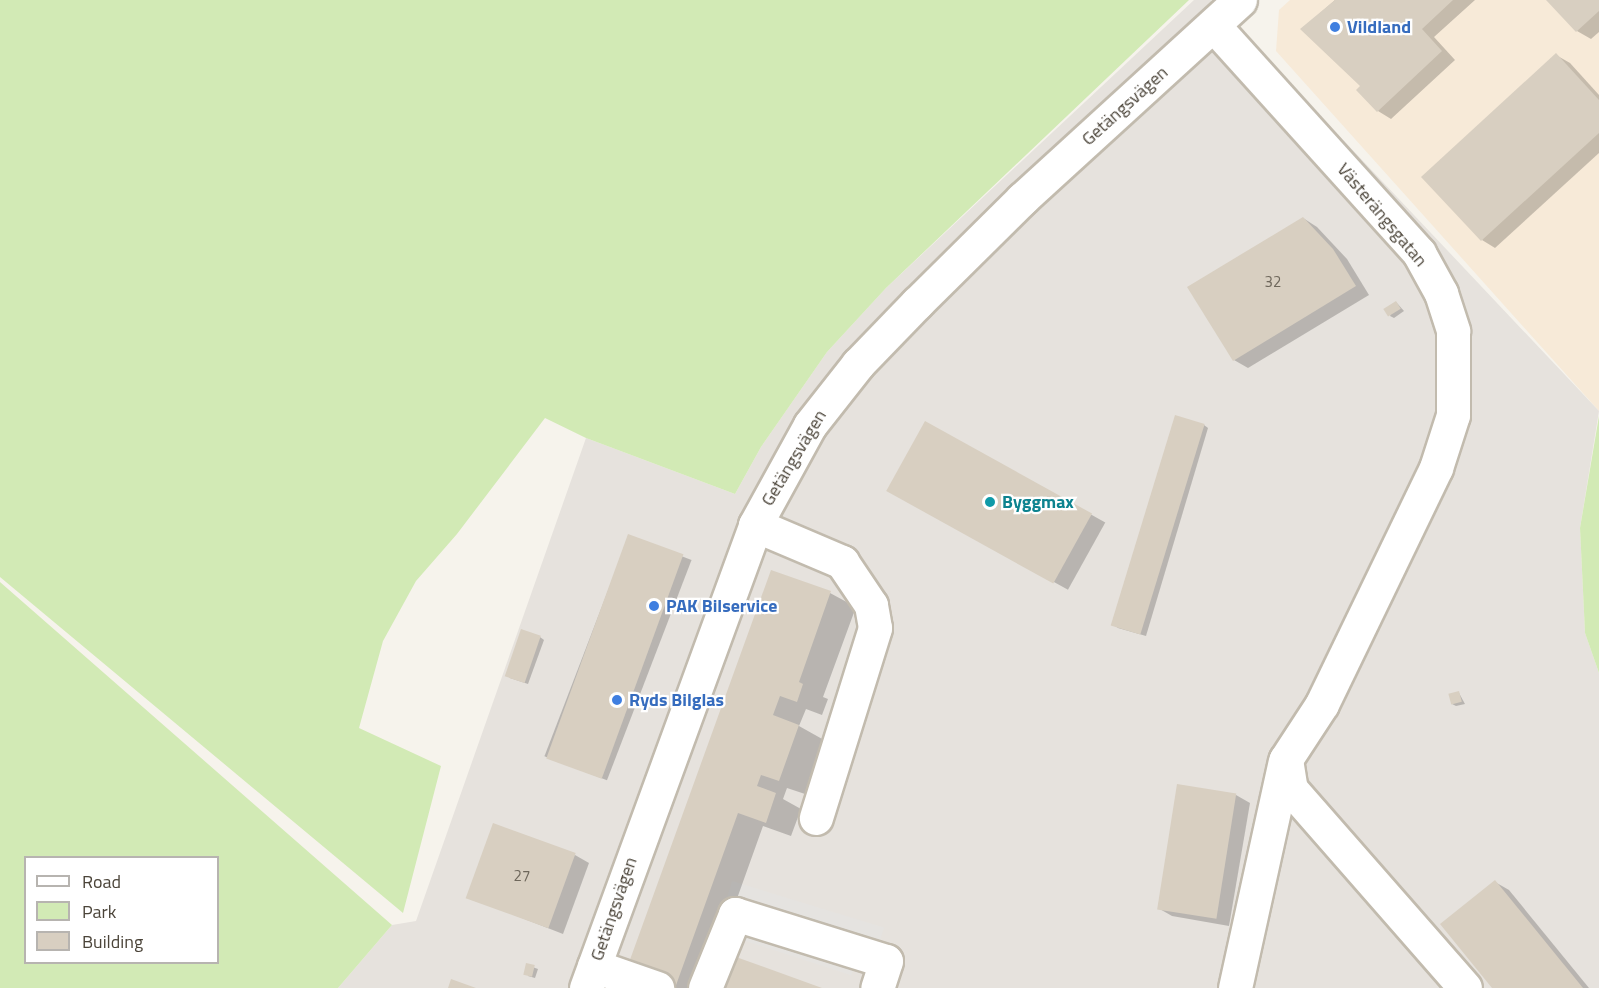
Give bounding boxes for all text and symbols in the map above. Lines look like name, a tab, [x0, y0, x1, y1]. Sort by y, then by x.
place label: Vildland	[1347, 16, 1411, 38]
marker: Vildland	[1328, 20, 1342, 34]
street label: Getängsvägen	[1078, 62, 1172, 150]
street label: Västerängsgatan	[1332, 159, 1432, 271]
house number: 32	[1265, 273, 1281, 291]
street label: Getängsvägen	[757, 406, 831, 510]
place label: Byggmax	[1002, 491, 1074, 513]
marker: Byggmax	[983, 495, 997, 509]
place label: PAK Bilservice	[666, 595, 777, 617]
marker: PAK Bilservice	[647, 599, 661, 613]
place label: Ryds Bilglas	[629, 689, 724, 711]
marker: Ryds Bilglas	[610, 693, 624, 707]
street label: Getängsvägen	[586, 854, 642, 964]
legend	[24, 856, 219, 964]
house number: 27	[514, 867, 530, 885]
text: Road	[82, 868, 121, 895]
text: Park	[82, 898, 116, 925]
text: Building	[82, 928, 143, 955]

